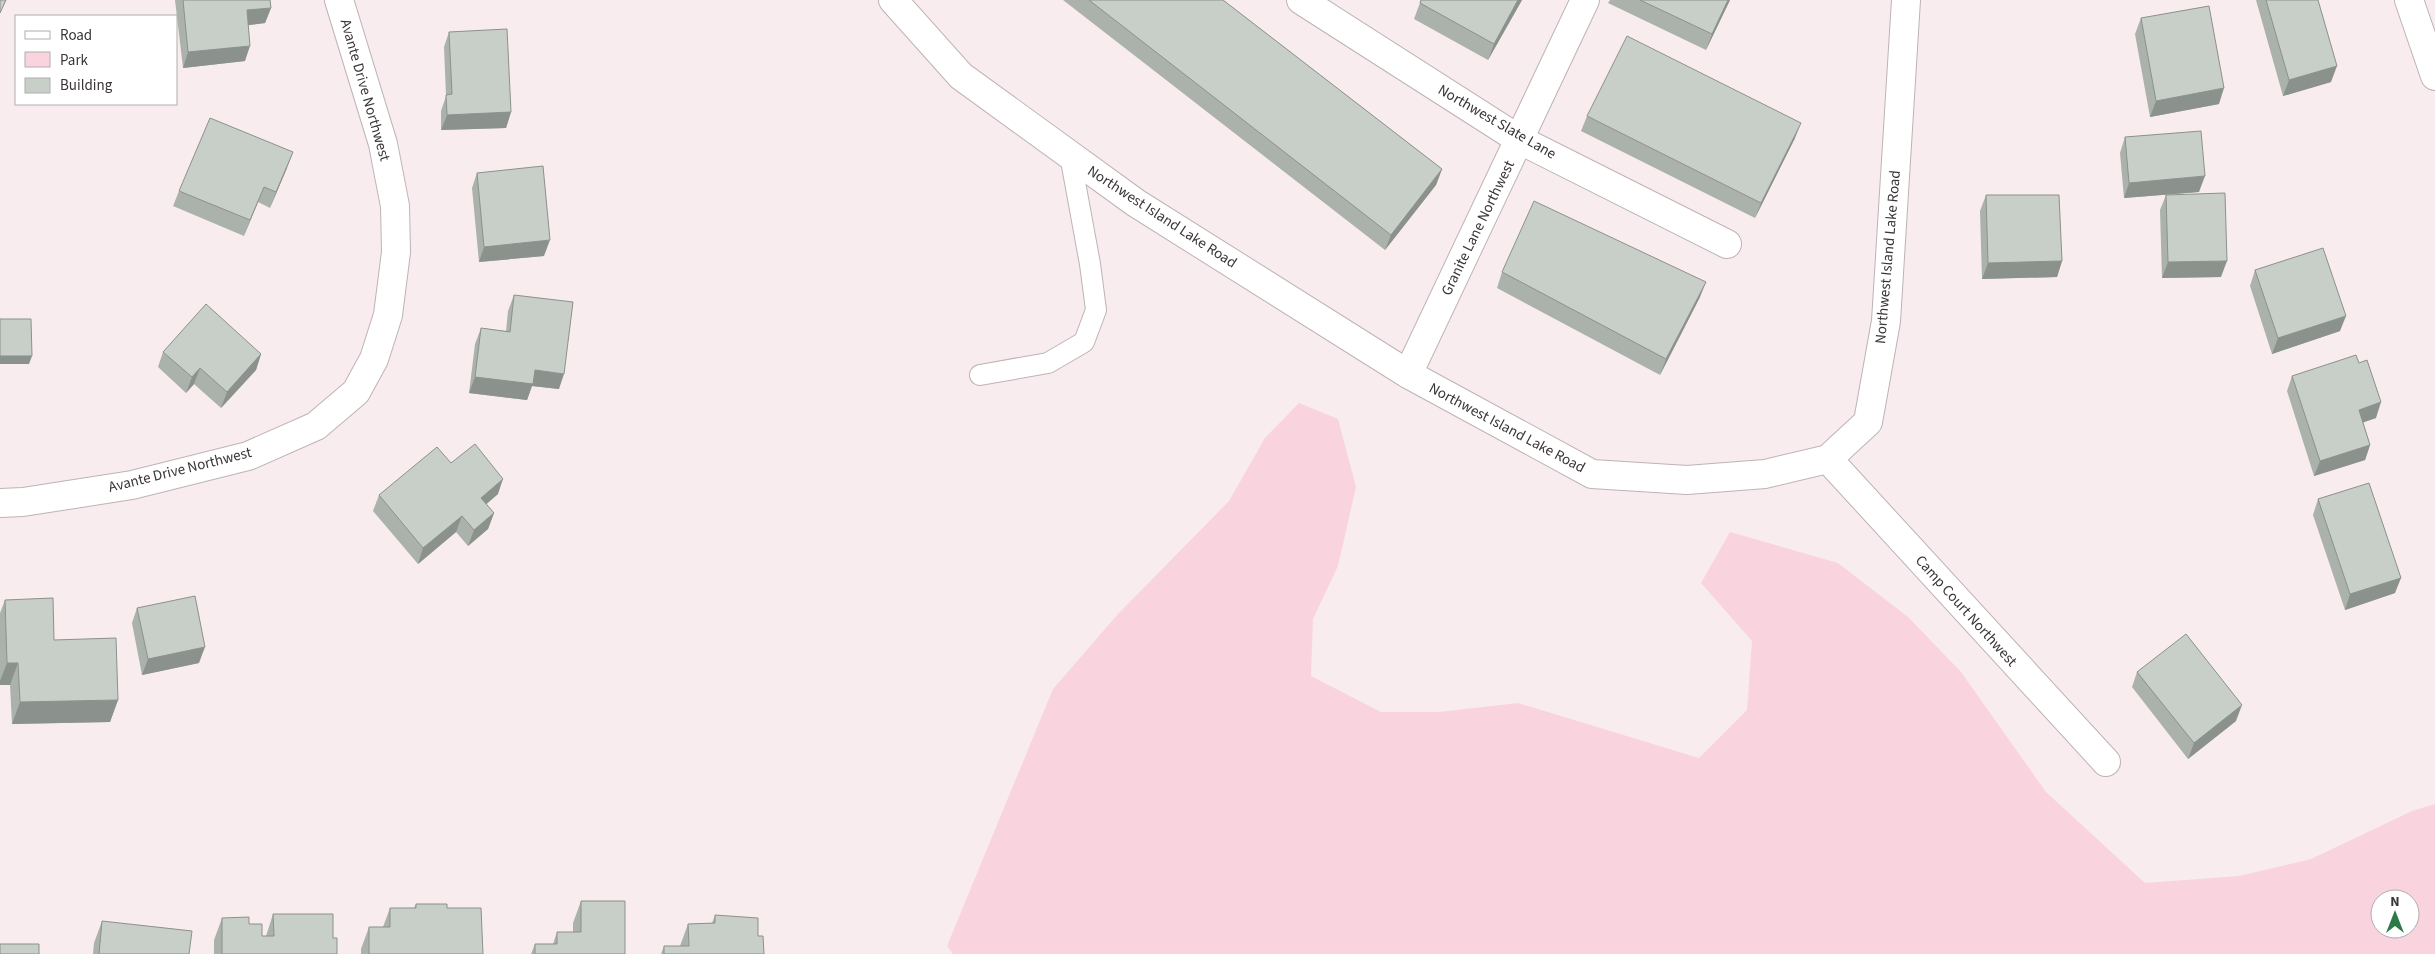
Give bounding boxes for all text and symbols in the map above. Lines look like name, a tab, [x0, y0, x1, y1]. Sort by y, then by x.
legend	[15, 15, 178, 105]
street label: Avante Drive Northwest	[335, 17, 395, 163]
text: Road	[60, 25, 92, 46]
text: Park	[60, 50, 89, 71]
text: Building	[60, 75, 113, 96]
street label: Northwest Slate Lane	[1434, 80, 1560, 164]
street label: Granite Lane Northwest	[1436, 157, 1520, 299]
street label: Northwest Island Lake Road	[1083, 161, 1241, 273]
street label: Northwest Island Lake Road	[1870, 169, 1906, 345]
street label: Northwest Island Lake Road	[1425, 378, 1589, 478]
street label: Avante Drive Northwest	[106, 442, 254, 498]
street label: Camp Court Northwest	[1910, 551, 2022, 671]
north arrow	[2370, 889, 2420, 939]
text: N	[2390, 892, 2400, 912]

